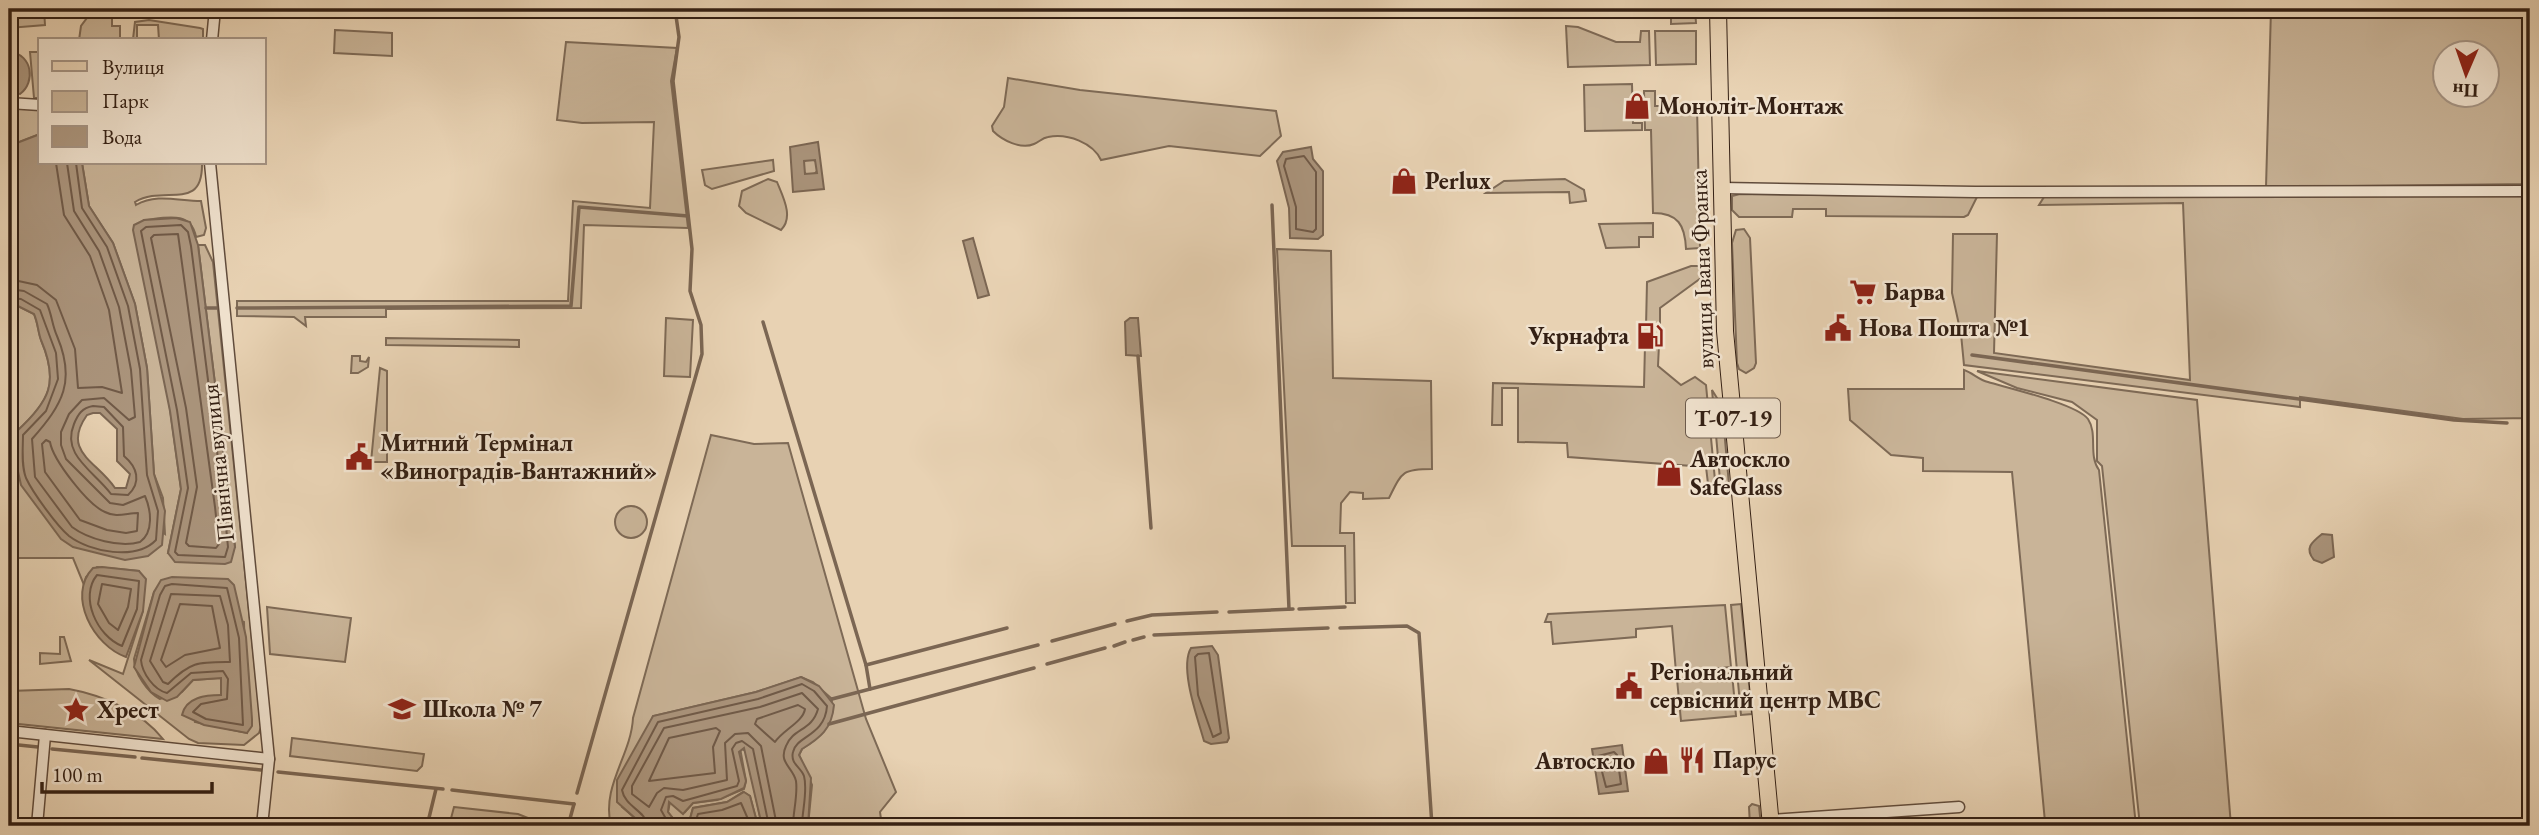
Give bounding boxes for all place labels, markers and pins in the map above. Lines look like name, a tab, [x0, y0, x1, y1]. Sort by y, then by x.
place label: Моноліт-Монтаж	[1658, 90, 1844, 121]
shop icon: Моноліт-Монтаж	[1622, 91, 1652, 121]
place label: Perlux	[1425, 165, 1491, 196]
shop icon: Perlux	[1389, 166, 1419, 196]
place label: Барва	[1884, 276, 1945, 307]
supermarket icon: Барва	[1848, 277, 1878, 307]
place label: Нова Пошта №1	[1859, 312, 2030, 343]
public building icon: Нова Пошта №1	[1823, 313, 1853, 343]
place label: Укрнафта	[1527, 320, 1629, 351]
fuel station icon: Укрнафта	[1635, 321, 1665, 351]
place label: Митний Термінал «Виноградів-Вантажний»	[380, 427, 657, 486]
public building icon: Митний Термінал «Виноградів-Вантажний»	[344, 442, 374, 472]
place label: Автоскло SafeGlass	[1689, 443, 1790, 502]
shop icon: Автоскло SafeGlass	[1654, 458, 1684, 488]
place label: Регіональний сервісний центр МВС	[1650, 656, 1881, 715]
public building icon: Регіональний сервісний центр МВС	[1614, 671, 1644, 701]
place label: Школа № 7	[423, 693, 542, 724]
place label: Хрест	[96, 694, 159, 725]
school or university icon: Школа № 7	[387, 694, 417, 724]
place icon: Хрест	[61, 695, 91, 725]
place label: Парус	[1713, 744, 1776, 776]
place label: Автоскло	[1534, 745, 1635, 776]
restaurant icon: Парус	[1677, 745, 1707, 775]
shop icon: Автоскло	[1641, 746, 1671, 776]

